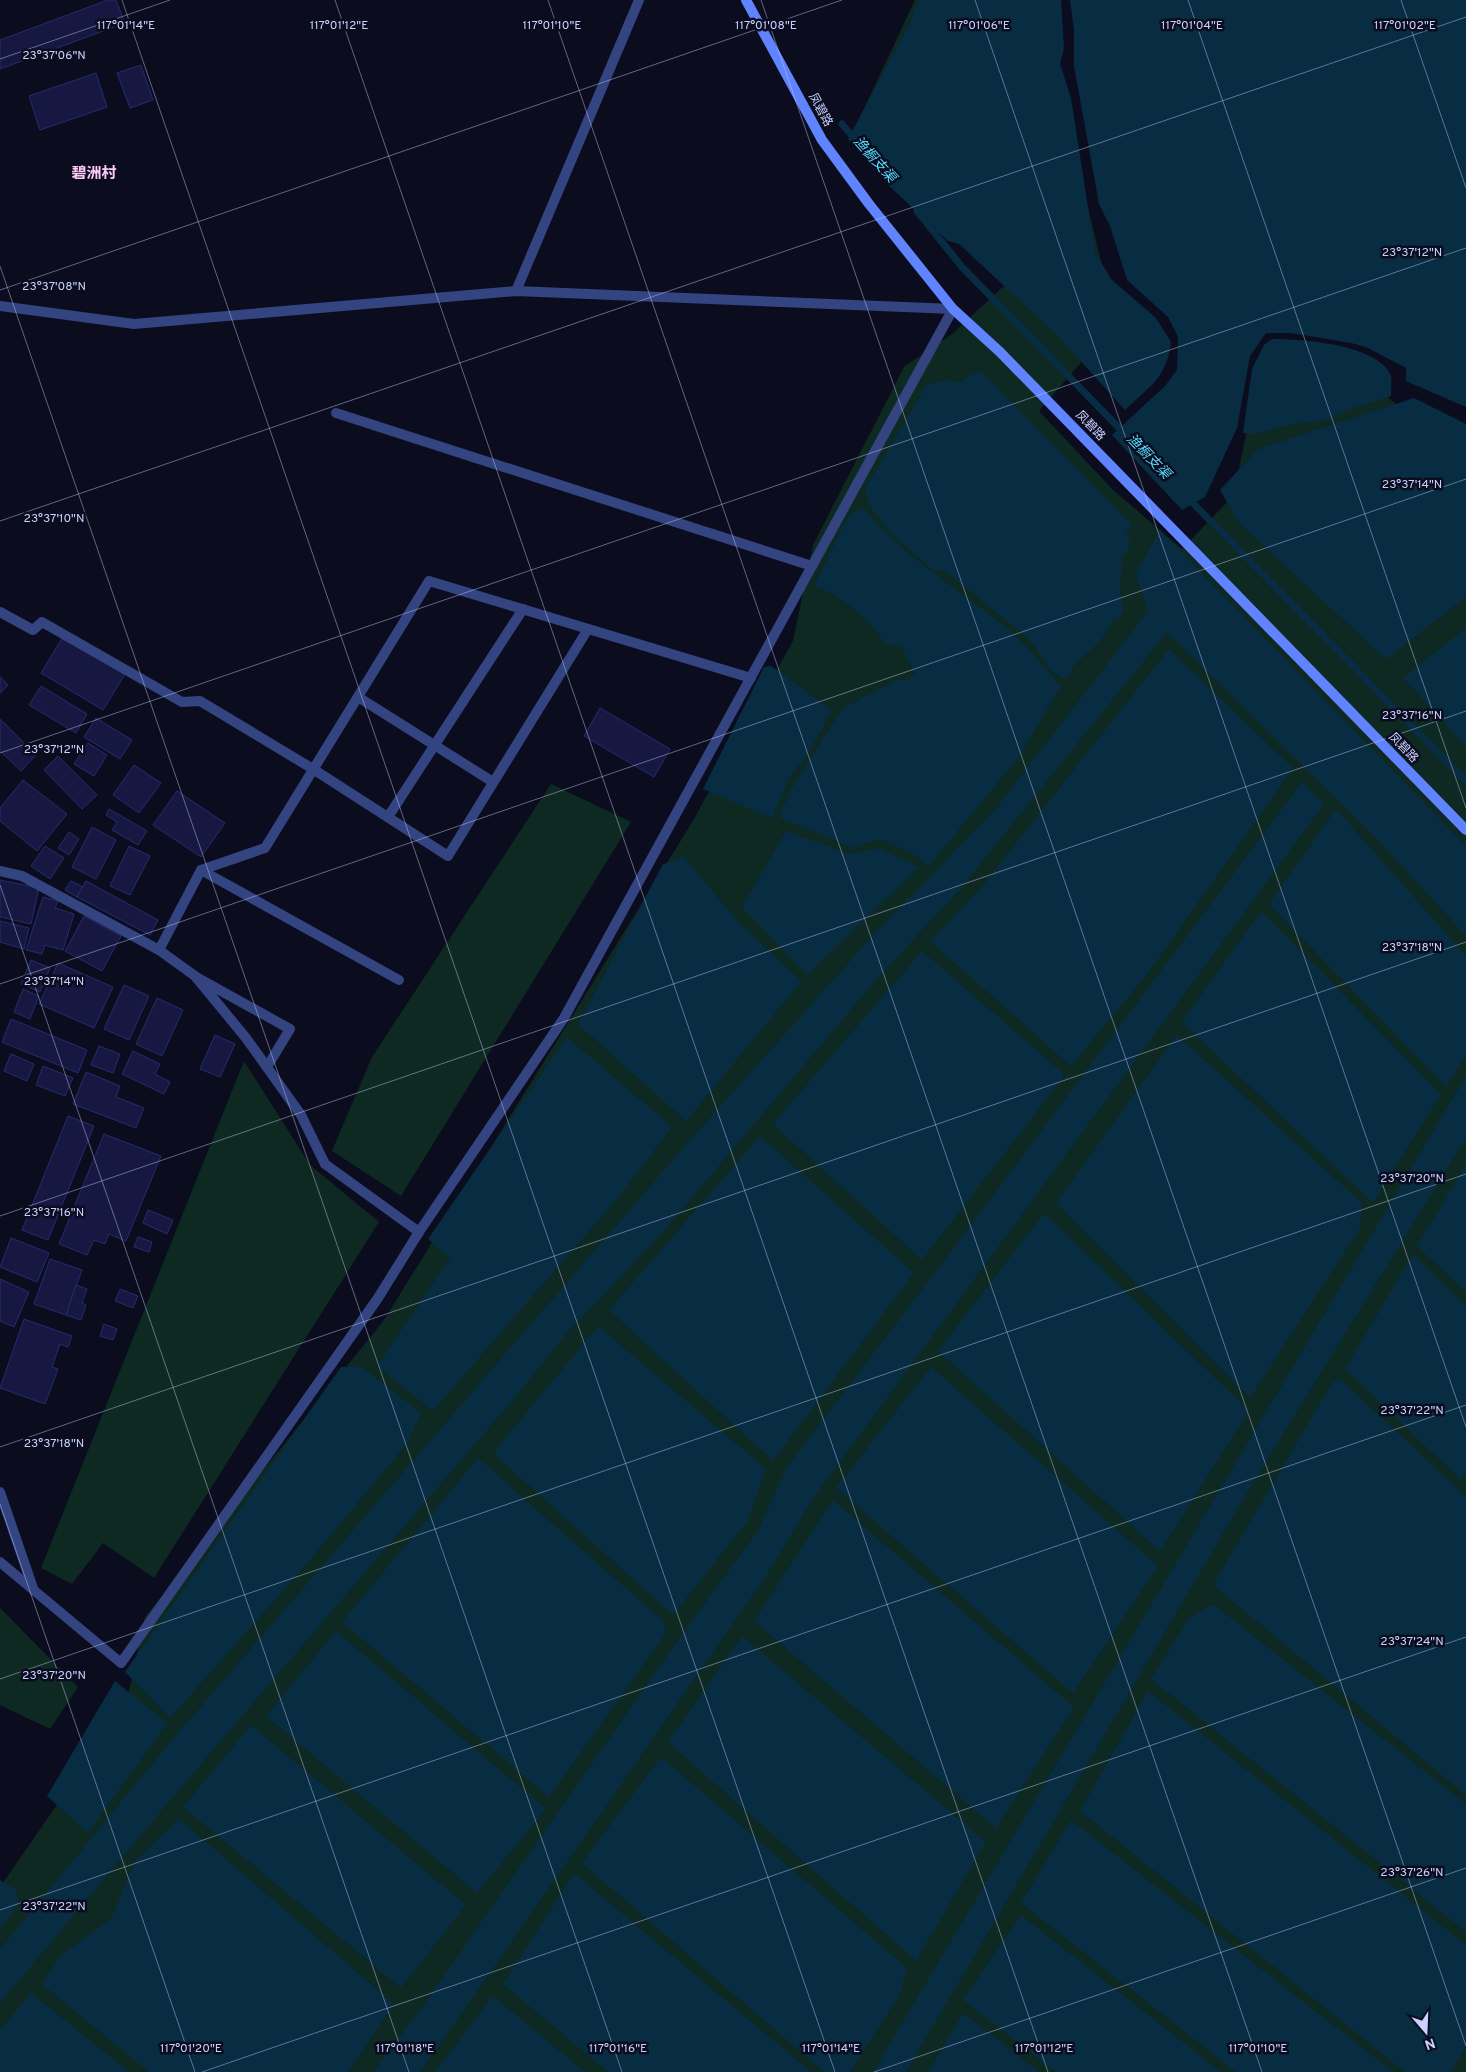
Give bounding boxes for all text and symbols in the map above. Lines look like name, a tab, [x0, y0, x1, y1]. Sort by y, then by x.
text: 117°01'14"E	[97, 18, 155, 34]
text: 117°01'12"E	[310, 18, 368, 34]
text: 117°01'10"E	[522, 18, 582, 34]
text: 117°01'08"E	[735, 18, 797, 34]
text: 117°01'06"E	[948, 18, 1010, 34]
text: 117°01'04"E	[1161, 18, 1223, 34]
text: 117°01'02"E	[1374, 18, 1436, 34]
text: 23°37'06"N	[22, 48, 86, 64]
street label: 凤碧路	[804, 90, 836, 130]
water label: 渔橱支渠	[849, 134, 900, 188]
district label: 碧洲村	[71, 164, 117, 184]
text: 23°37'12"N	[1382, 245, 1442, 261]
text: 23°37'08"N	[22, 279, 86, 295]
street label: 凤碧路	[1072, 407, 1108, 445]
water label: 渔橱支渠	[1122, 431, 1175, 484]
text: 23°37'14"N	[1382, 477, 1442, 493]
text: 23°37'10"N	[24, 511, 84, 527]
text: 23°37'16"N	[1382, 708, 1442, 724]
street label: 凤碧路	[1385, 729, 1421, 767]
text: 23°37'12"N	[24, 742, 84, 758]
text: 23°37'18"N	[1382, 940, 1442, 956]
text: 23°37'14"N	[24, 974, 84, 990]
text: 23°37'20"N	[1380, 1171, 1444, 1187]
text: 23°37'16"N	[24, 1205, 84, 1221]
text: 23°37'22"N	[1380, 1403, 1444, 1419]
text: 23°37'18"N	[24, 1436, 84, 1452]
text: 23°37'24"N	[1380, 1634, 1444, 1650]
text: 23°37'20"N	[22, 1668, 86, 1684]
text: 23°37'26"N	[1380, 1865, 1444, 1881]
text: 23°37'22"N	[22, 1899, 86, 1915]
north arrow	[1401, 2007, 1451, 2057]
text: N	[1422, 2033, 1437, 2053]
text: 117°01'20"E	[160, 2041, 222, 2057]
text: 117°01'18"E	[376, 2041, 434, 2057]
text: 117°01'16"E	[589, 2041, 647, 2057]
text: 117°01'14"E	[802, 2041, 860, 2057]
text: 117°01'12"E	[1015, 2041, 1073, 2057]
text: 117°01'10"E	[1228, 2041, 1288, 2057]

